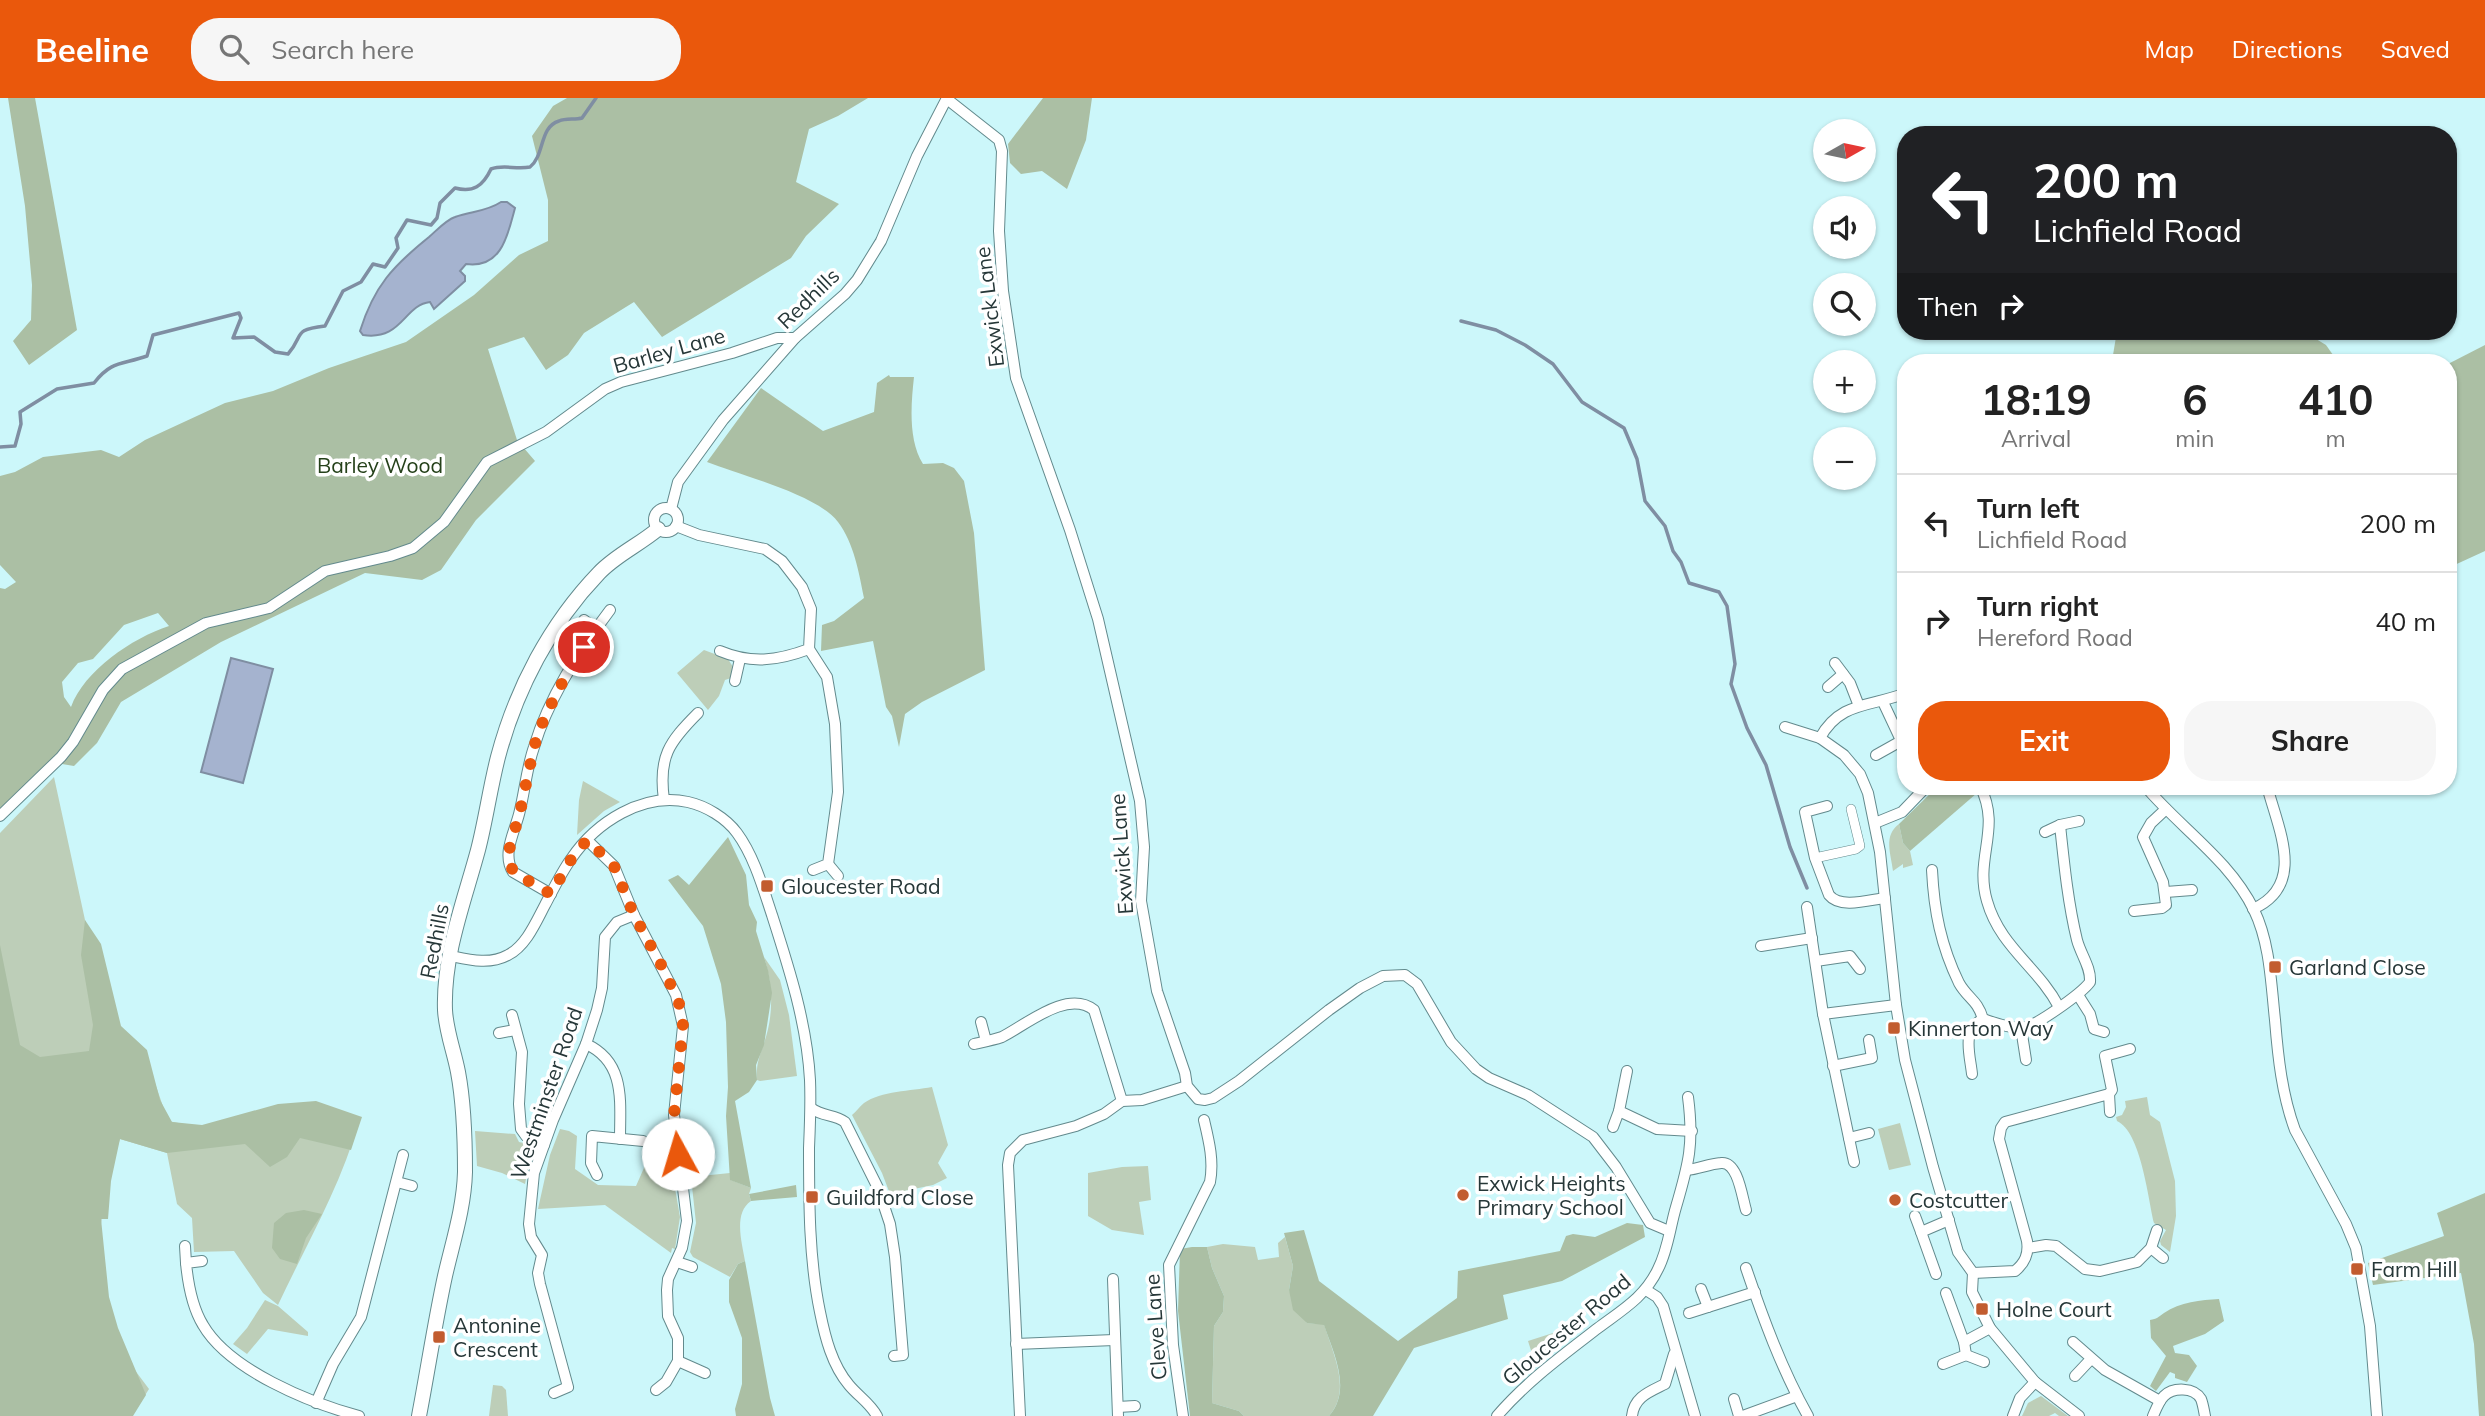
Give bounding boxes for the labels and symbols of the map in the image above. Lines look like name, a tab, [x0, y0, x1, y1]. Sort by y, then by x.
north arrow	[1813, 119, 1876, 182]
street label: Exwick Lane	[969, 245, 1009, 369]
street label: Redhills	[772, 262, 844, 334]
street label: Barley Lane	[610, 322, 728, 378]
park label: Barley Wood	[317, 452, 443, 478]
pin	[554, 617, 614, 677]
street label: Exwick Lane	[1104, 793, 1138, 915]
place label: Gloucester Road	[781, 873, 941, 899]
marker: Gloucester Road	[759, 878, 775, 894]
street label: Redhills	[414, 901, 454, 981]
place label: Garland Close	[2289, 954, 2426, 980]
marker: Garland Close	[2267, 959, 2283, 975]
street label: Westminster Road	[504, 1003, 588, 1183]
place label: Kinnerton Way	[1908, 1015, 2053, 1041]
marker: Kinnerton Way	[1886, 1020, 1902, 1036]
position arrow	[641, 1117, 715, 1191]
place label: Exwick Heights Primary School	[1477, 1170, 1626, 1220]
place label: Guildford Close	[826, 1184, 974, 1210]
marker: Exwick Heights Primary School	[1455, 1187, 1471, 1203]
place label: Costcutter	[1909, 1187, 2008, 1213]
marker: Guildford Close	[804, 1189, 820, 1205]
marker: Costcutter	[1887, 1192, 1903, 1208]
place label: Farm Hill	[2371, 1256, 2458, 1282]
marker: Farm Hill	[2349, 1261, 2365, 1277]
street label: Gloucester Road	[1496, 1268, 1636, 1390]
street label: Cleve Lane	[1138, 1273, 1172, 1381]
place label: Holne Court	[1996, 1296, 2112, 1322]
marker: Holne Court	[1974, 1301, 1990, 1317]
place label: Antonine Crescent	[453, 1312, 541, 1362]
marker: Antonine Crescent	[431, 1329, 447, 1345]

